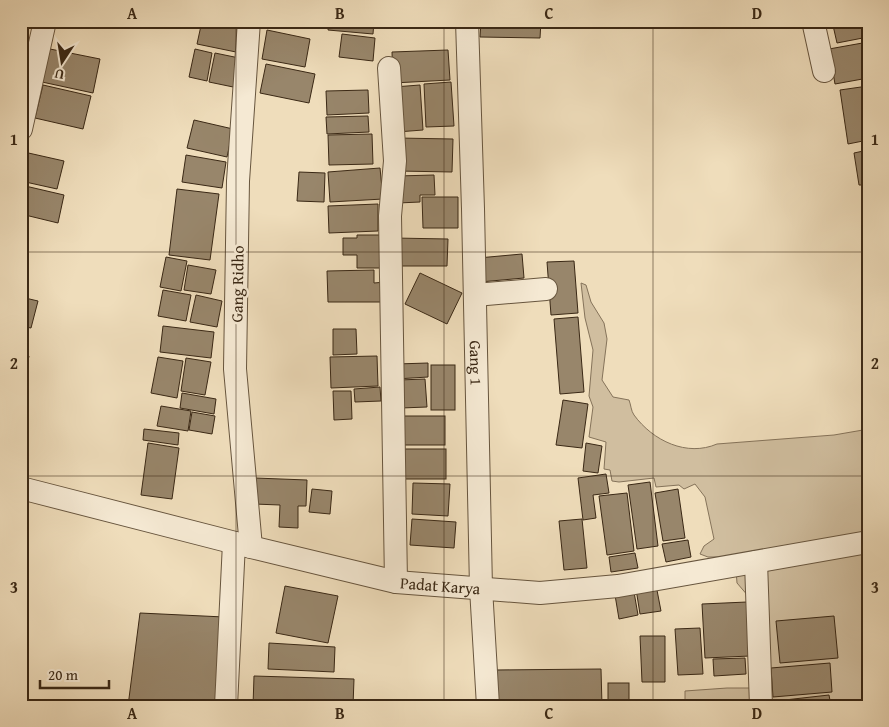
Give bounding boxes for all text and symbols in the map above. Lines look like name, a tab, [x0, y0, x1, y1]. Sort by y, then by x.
text: A	[127, 1, 138, 25]
text: B	[335, 1, 345, 25]
text: C	[544, 1, 554, 25]
text: D	[752, 1, 762, 25]
north arrow	[38, 38, 88, 88]
text: U	[52, 64, 66, 85]
text: 1	[10, 127, 18, 151]
text: 1	[871, 127, 879, 151]
street label: Gang Ridho	[224, 245, 250, 323]
street label: Gang 1	[464, 340, 489, 386]
text: 2	[10, 351, 18, 375]
text: 2	[871, 351, 879, 375]
street label: Padat Karya	[399, 570, 482, 600]
text: 3	[10, 575, 18, 599]
text: 3	[871, 575, 879, 599]
scale bar	[40, 657, 109, 689]
text: 20 m	[48, 664, 79, 685]
text: A	[127, 701, 138, 725]
text: B	[335, 701, 345, 725]
text: C	[544, 701, 554, 725]
text: D	[752, 701, 762, 725]

